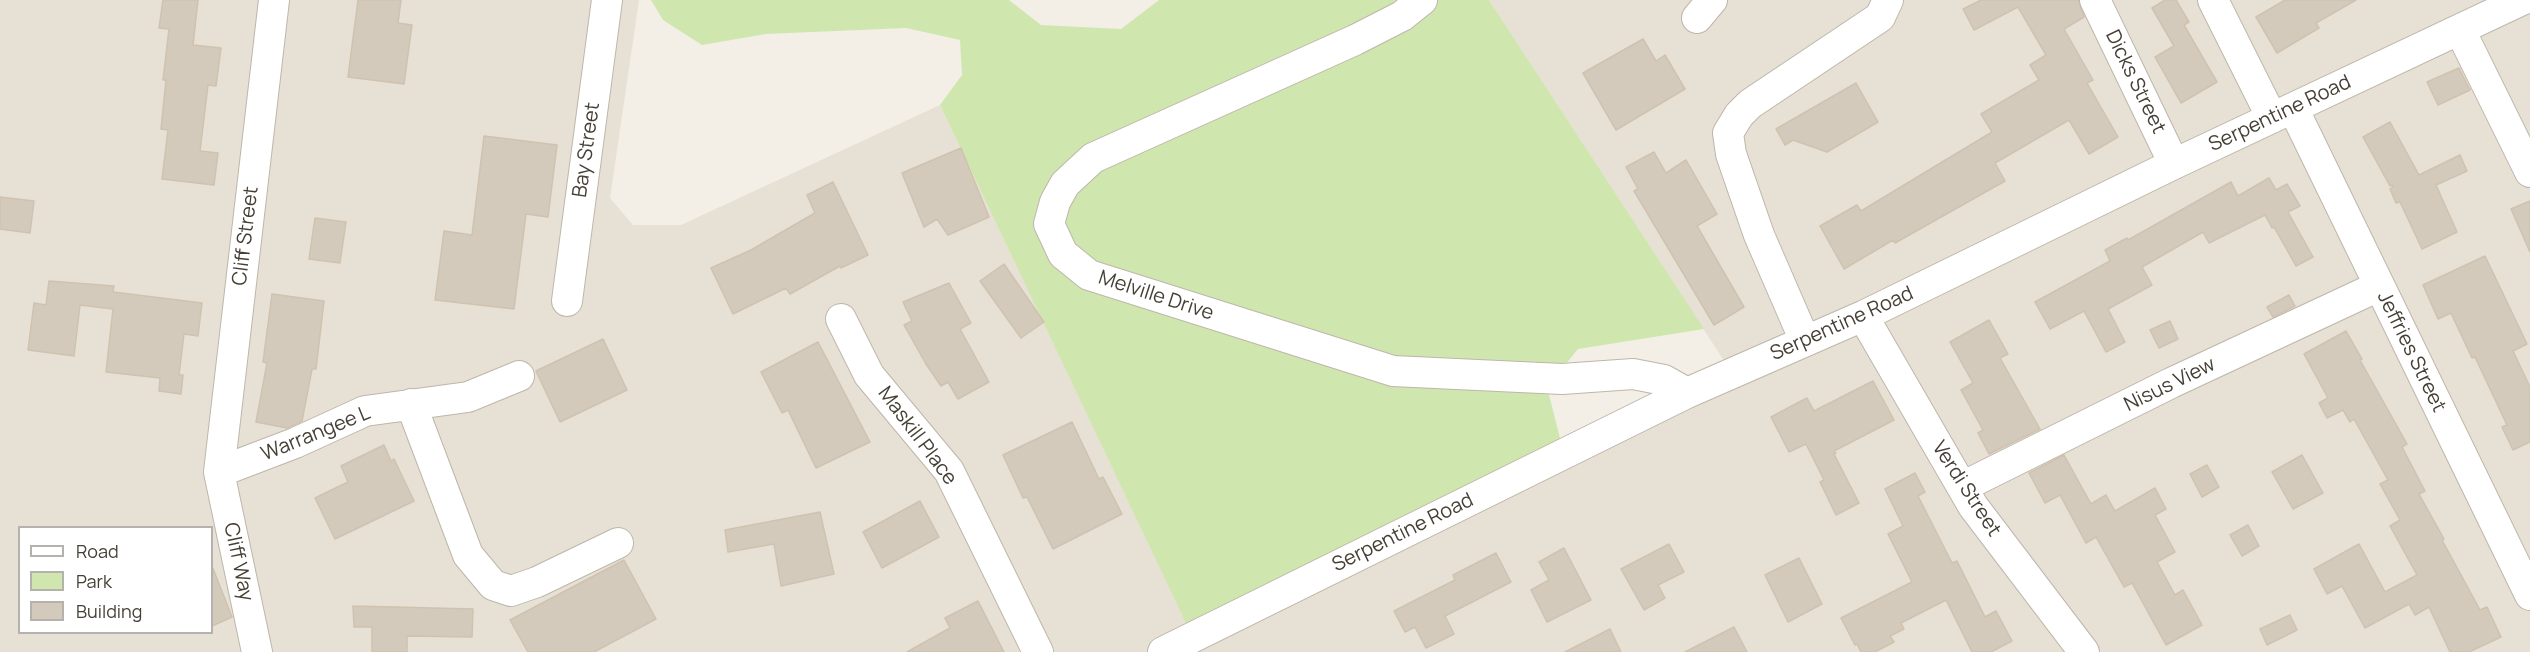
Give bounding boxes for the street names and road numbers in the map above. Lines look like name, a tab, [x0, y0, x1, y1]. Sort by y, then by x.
street label: Dicks Street	[2100, 26, 2170, 138]
street label: Serpentine Road	[2205, 71, 2355, 157]
street label: Bay Street	[568, 101, 606, 199]
street label: Cliff Street	[228, 185, 264, 287]
street label: Melville Drive	[1095, 266, 1217, 326]
street label: Serpentine Road	[1767, 282, 1917, 366]
street label: Jeffries Street	[2371, 288, 2451, 416]
street label: Nisus View	[2121, 353, 2219, 417]
street label: Maskill Place	[872, 382, 962, 490]
street label: Warrangee L	[258, 401, 374, 467]
street label: Verdi Street	[1926, 437, 2006, 541]
street label: Serpentine Road	[1329, 488, 1477, 578]
street label: Cliff Way	[218, 520, 258, 604]

